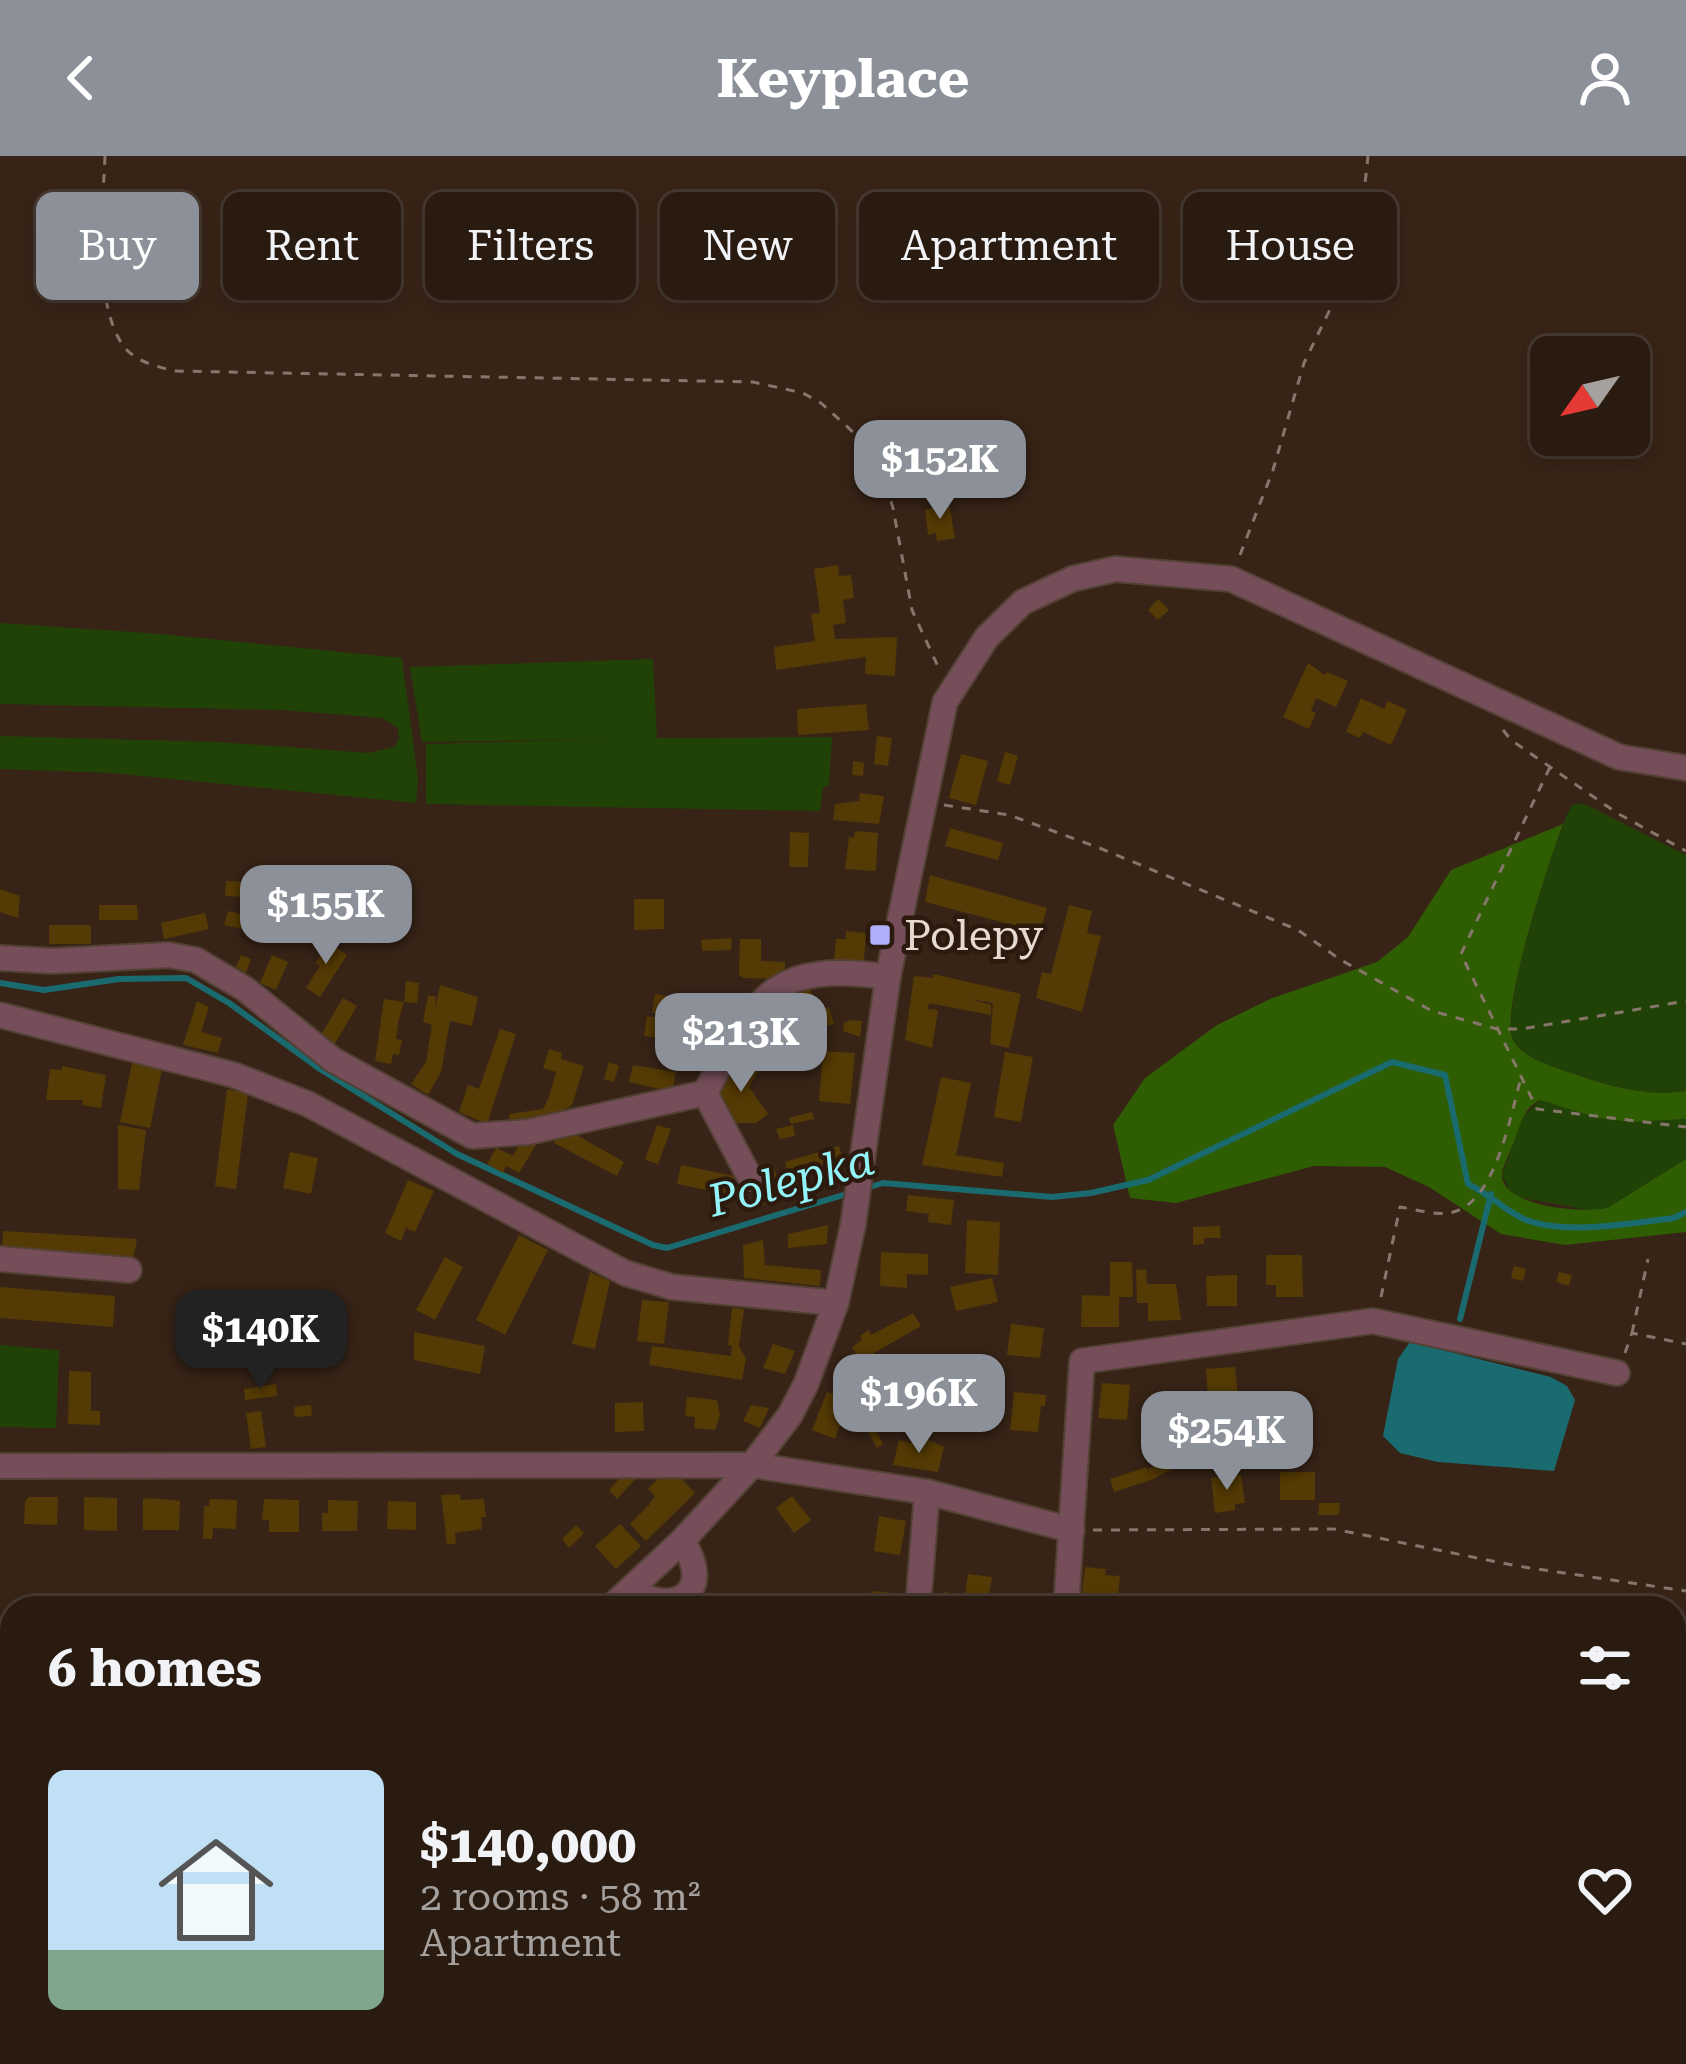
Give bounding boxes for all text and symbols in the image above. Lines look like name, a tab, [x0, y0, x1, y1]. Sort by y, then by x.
icon: back	[48, 45, 114, 111]
icon: person	[1572, 45, 1638, 111]
text: Keyplace	[717, 47, 969, 110]
chip: Buy	[36, 192, 199, 300]
chip: Rent	[223, 192, 401, 300]
chip: Filters	[425, 192, 636, 300]
chip: New	[660, 192, 835, 300]
chip: Apartment	[859, 192, 1159, 300]
chip: House	[1183, 192, 1397, 300]
north arrow	[1530, 336, 1650, 456]
map controls	[1530, 336, 1650, 456]
pin: $152K	[856, 420, 1024, 522]
text: $152K	[881, 436, 999, 482]
pin: $155K	[242, 865, 410, 967]
text: $155K	[267, 881, 385, 927]
place label: Polepy	[904, 911, 1044, 960]
marker: Polepy	[867, 922, 893, 948]
pin: $213K	[657, 993, 825, 1095]
text: $213K	[682, 1009, 800, 1055]
water label: Polepka	[701, 1132, 880, 1228]
pin: $140K	[177, 1290, 345, 1392]
text: $140K	[202, 1306, 320, 1352]
pin: $196K	[835, 1354, 1003, 1456]
text: $196K	[860, 1370, 978, 1416]
pin: $254K	[1143, 1391, 1311, 1493]
text: $254K	[1168, 1407, 1286, 1453]
icon: filters	[1572, 1635, 1638, 1701]
text: 6 homes	[48, 1639, 262, 1698]
text: $140,000	[420, 1815, 636, 1874]
icon: home	[144, 1818, 288, 1962]
icon: heart	[1572, 1857, 1638, 1923]
text: 2 rooms · 58 m²	[420, 1874, 701, 1920]
text: Apartment	[420, 1920, 621, 1966]

